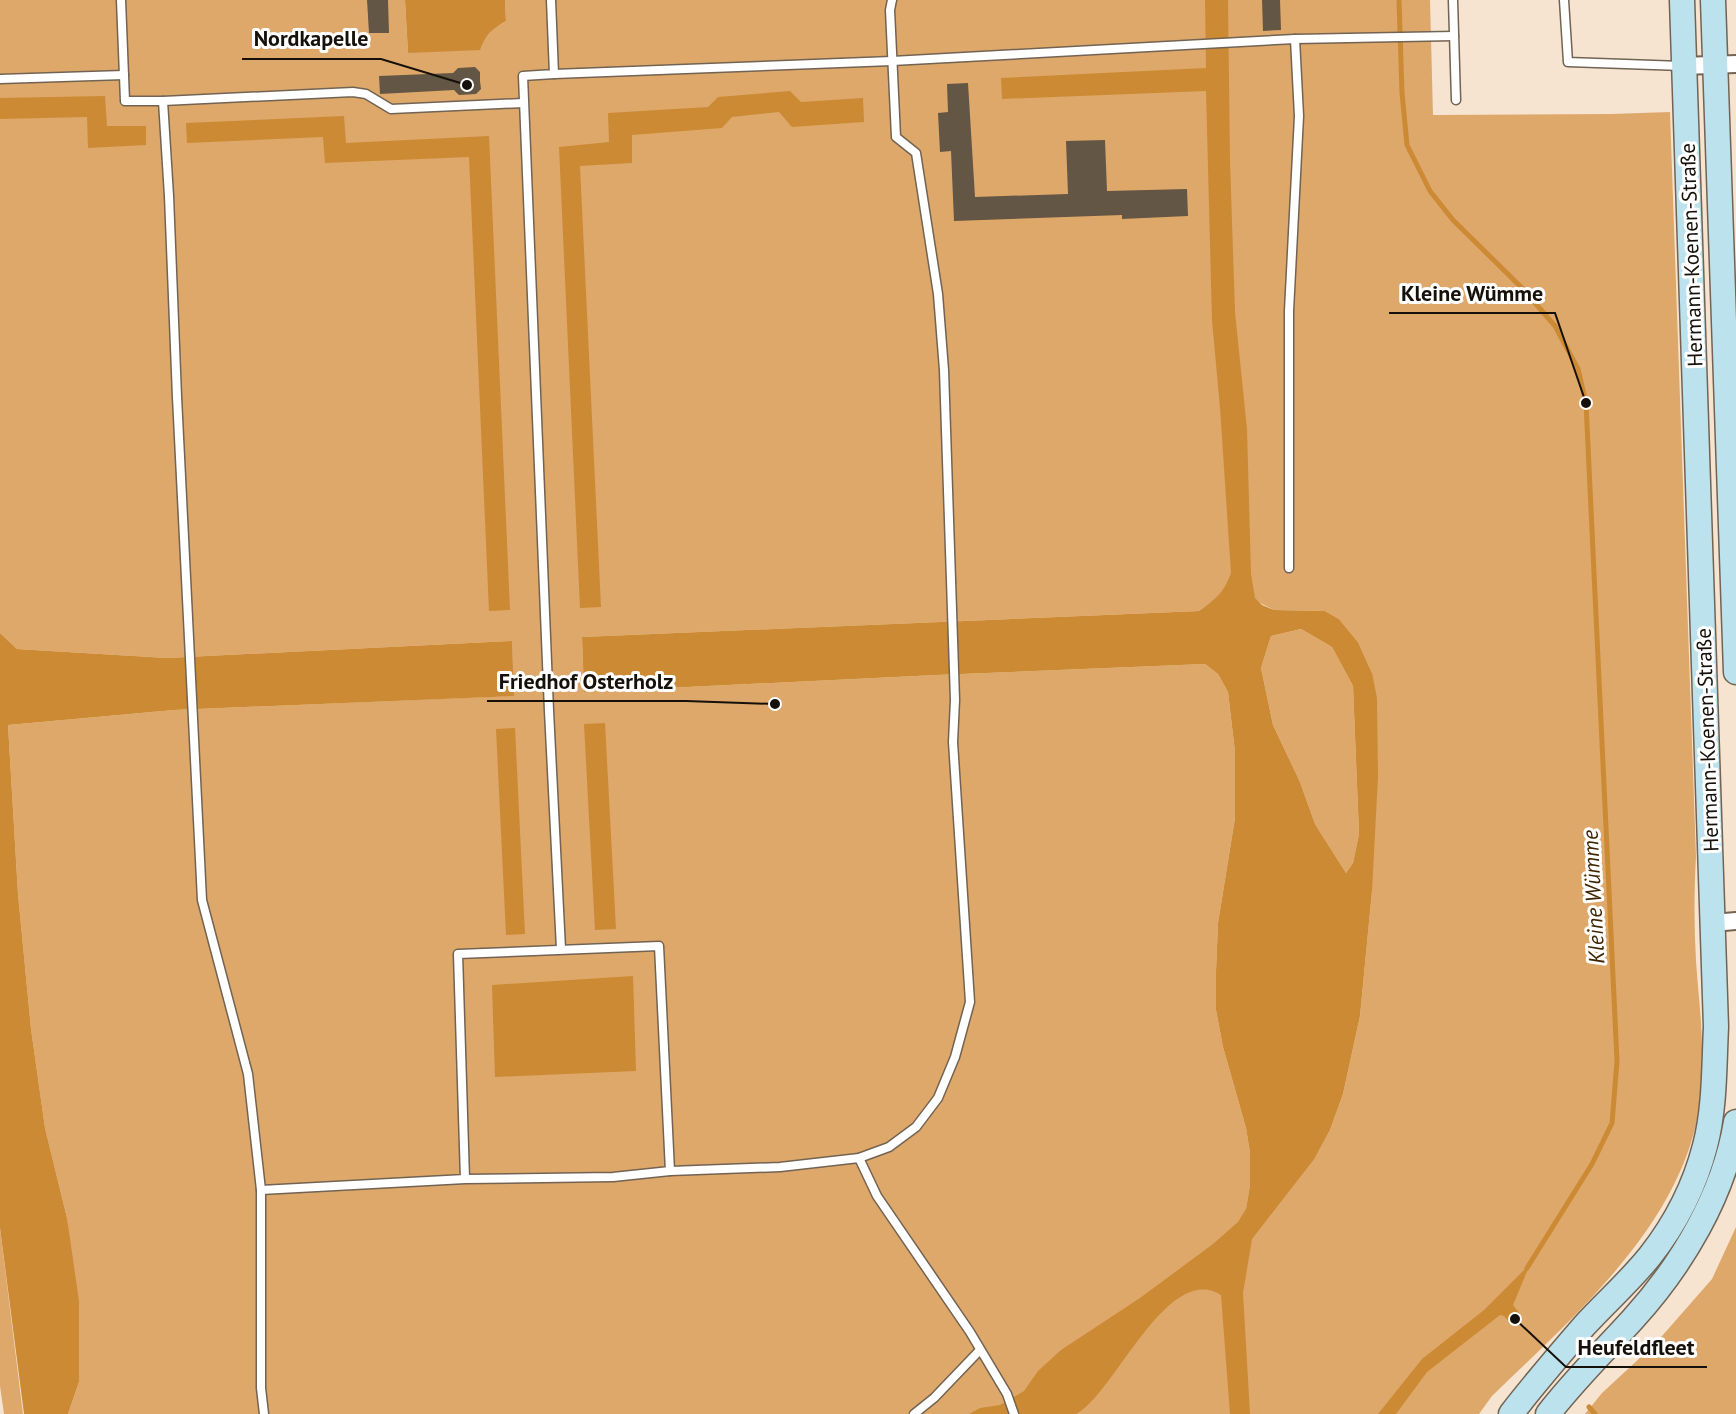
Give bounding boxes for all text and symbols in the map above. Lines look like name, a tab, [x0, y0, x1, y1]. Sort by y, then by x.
callout: Nordkapelle	[242, 19, 381, 59]
text: Nordkapelle	[254, 24, 368, 52]
street label: Hermann-Koenen-Straße	[1674, 143, 1708, 367]
callout: Kleine Wümme	[1389, 273, 1555, 313]
text: Kleine Wümme	[1401, 279, 1543, 307]
street label: Hermann-Koenen-Straße	[1690, 628, 1724, 852]
callout: Friedhof Osterholz	[487, 661, 686, 701]
text: Friedhof Osterholz	[499, 667, 673, 695]
water label: Kleine Wümme	[1575, 829, 1610, 965]
callout: Heufeldfleet	[1566, 1327, 1707, 1367]
text: Heufeldfleet	[1578, 1333, 1695, 1361]

